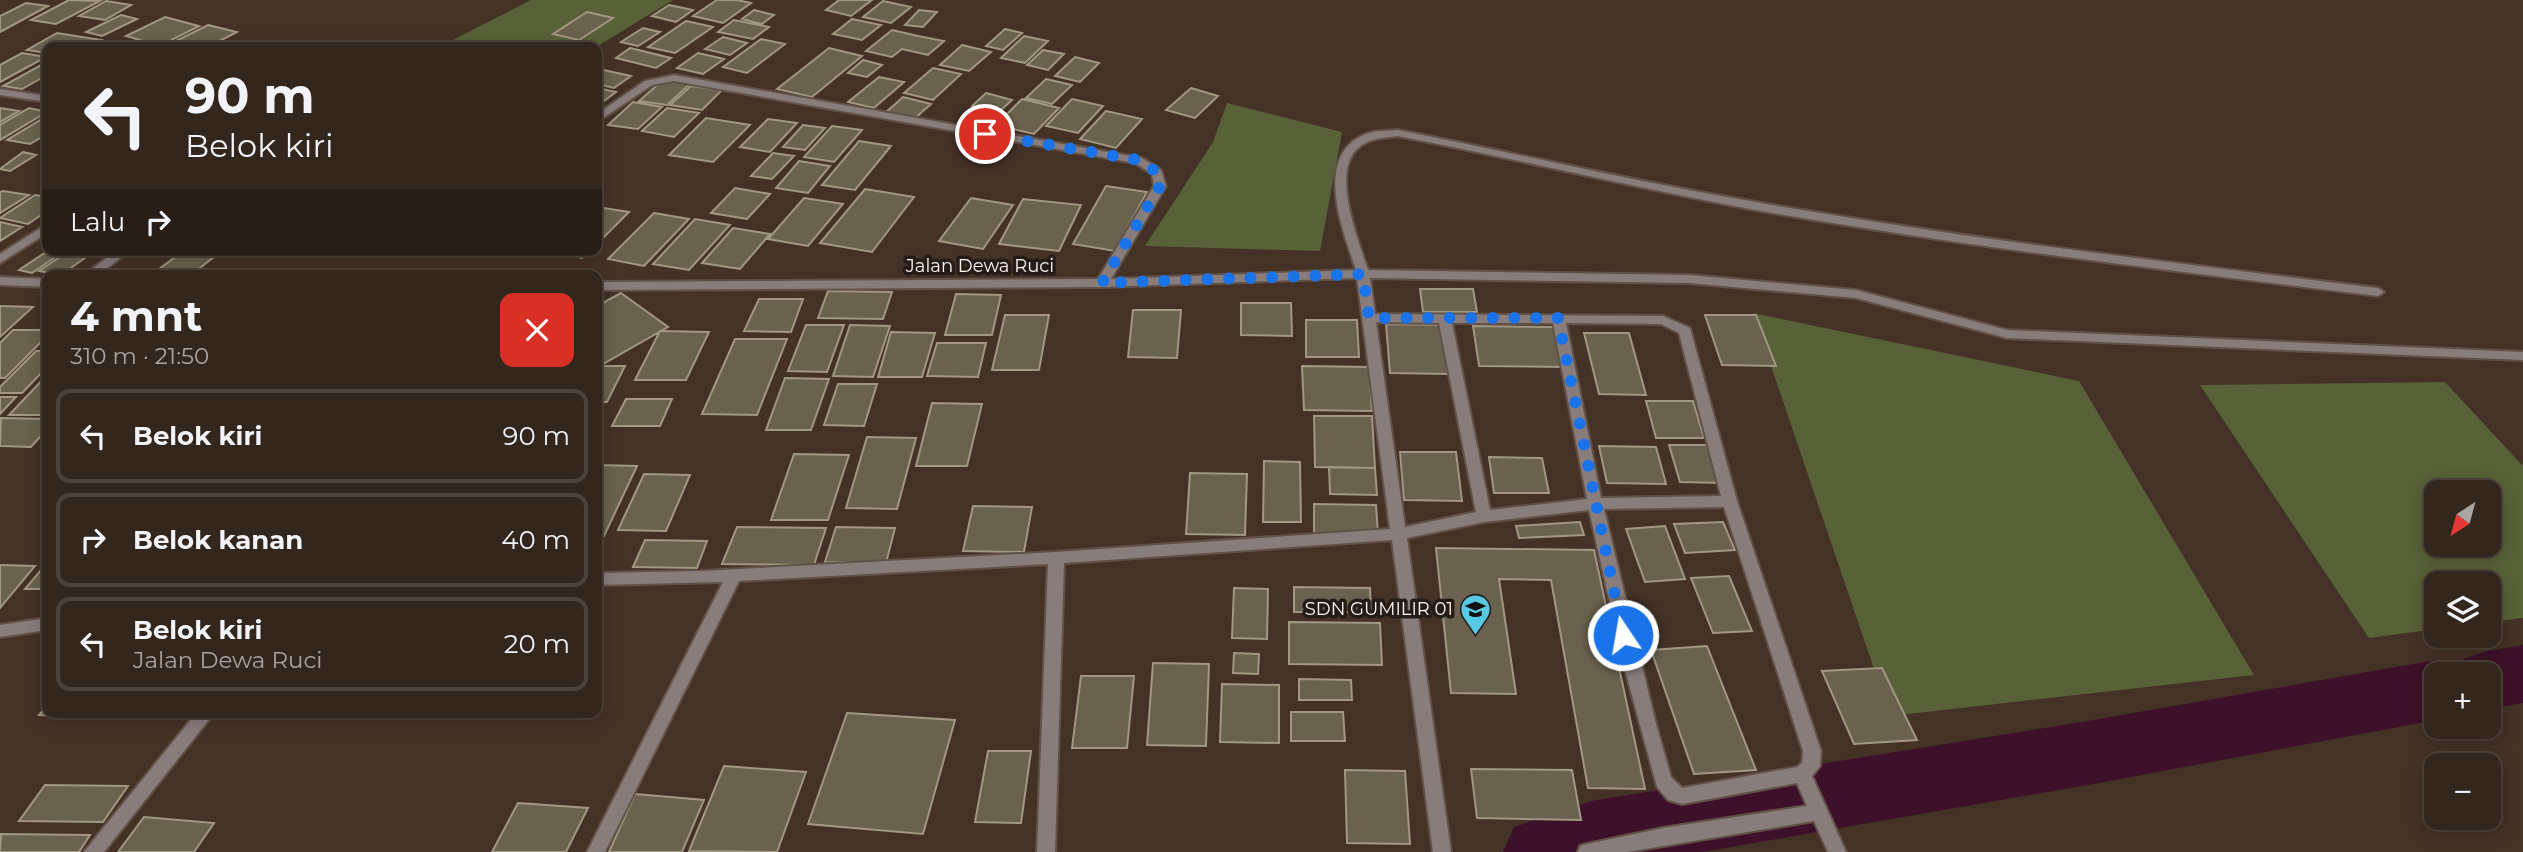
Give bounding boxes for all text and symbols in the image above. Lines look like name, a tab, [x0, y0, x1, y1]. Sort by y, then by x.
text: 90 m	[185, 66, 315, 125]
icon: left	[70, 70, 161, 161]
pin	[955, 104, 1015, 164]
icon: arrive	[966, 115, 1004, 153]
text: Belok kiri	[185, 126, 334, 165]
icon: right	[139, 203, 177, 241]
text: Lalu	[70, 206, 125, 238]
street label: Jalan Dewa Ruci	[905, 255, 1054, 277]
text: 4 mnt	[70, 290, 202, 342]
button: close	[500, 293, 574, 367]
text: 310 m · 21:50	[70, 342, 209, 370]
icon: left	[74, 417, 112, 455]
text: Belok kiri	[133, 420, 262, 452]
text: 90 m	[503, 420, 570, 452]
north arrow	[2424, 480, 2501, 556]
map controls	[2424, 480, 2501, 830]
icon: right	[74, 521, 112, 559]
text: Belok kanan	[133, 524, 303, 556]
text: 40 m	[501, 524, 570, 556]
button: layers	[2424, 571, 2501, 648]
school or university icon: SDN GUMILIR 01	[1459, 592, 1493, 636]
place label: SDN GUMILIR 01	[1305, 598, 1453, 620]
position arrow	[1586, 598, 1660, 672]
text: Belok kiri	[133, 614, 262, 646]
icon: left	[74, 625, 112, 663]
text: 20 m	[504, 628, 570, 660]
text: Jalan Dewa Ruci	[133, 646, 323, 674]
button: +	[2424, 662, 2501, 739]
button: −	[2424, 753, 2501, 830]

